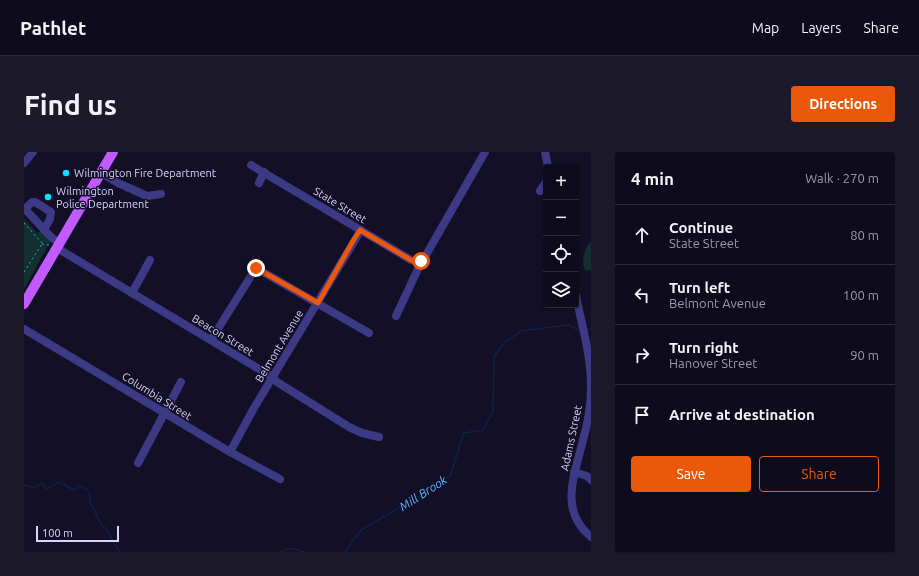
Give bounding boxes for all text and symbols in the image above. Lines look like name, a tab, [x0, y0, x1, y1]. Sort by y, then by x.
text: Pathlet	[20, 17, 86, 39]
text: Map	[752, 20, 779, 36]
text: Layers	[801, 20, 841, 36]
text: Share	[863, 20, 899, 36]
button: Directions	[791, 86, 895, 122]
text: Find us	[24, 89, 117, 120]
map controls	[543, 164, 579, 308]
button: +	[543, 164, 579, 200]
place label: Wilmington Fire Department	[74, 167, 217, 179]
marker: Wilmington Fire Department	[61, 168, 71, 178]
text: 4 min	[631, 169, 674, 188]
text: Walk · 270 m	[805, 171, 879, 185]
place label: Wilmington Police Department	[56, 185, 149, 210]
street label: State Street	[311, 185, 369, 226]
marker: Wilmington Police Department	[43, 192, 53, 202]
button: −	[543, 200, 579, 236]
text: Continue	[669, 219, 733, 236]
icon: ahead	[631, 224, 653, 246]
text: 80 m	[850, 228, 879, 242]
button: locate	[543, 236, 579, 272]
text: State Street	[669, 236, 739, 250]
route start	[412, 252, 430, 270]
route end	[247, 259, 265, 277]
button: layers	[543, 272, 579, 308]
text: Turn left	[669, 279, 730, 296]
icon: left	[631, 284, 653, 306]
text: 100 m	[843, 288, 879, 302]
text: Belmont Avenue	[669, 296, 766, 310]
street label: Belmont Avenue	[253, 308, 305, 384]
street label: Beacon Street	[190, 312, 257, 358]
text: Turn right	[669, 339, 739, 356]
icon: right	[631, 344, 653, 366]
text: 90 m	[850, 348, 879, 362]
text: Hanover Street	[669, 356, 757, 370]
street label: Columbia Street	[120, 370, 195, 423]
street label: Adams Street	[558, 403, 584, 472]
icon: arrive	[631, 404, 653, 426]
text: Arrive at destination	[669, 406, 815, 423]
button: Save	[631, 456, 751, 492]
button: Share	[759, 456, 879, 492]
water label: Mill Brook	[397, 472, 450, 513]
scale bar	[36, 524, 119, 543]
text: 100 m	[42, 527, 73, 539]

